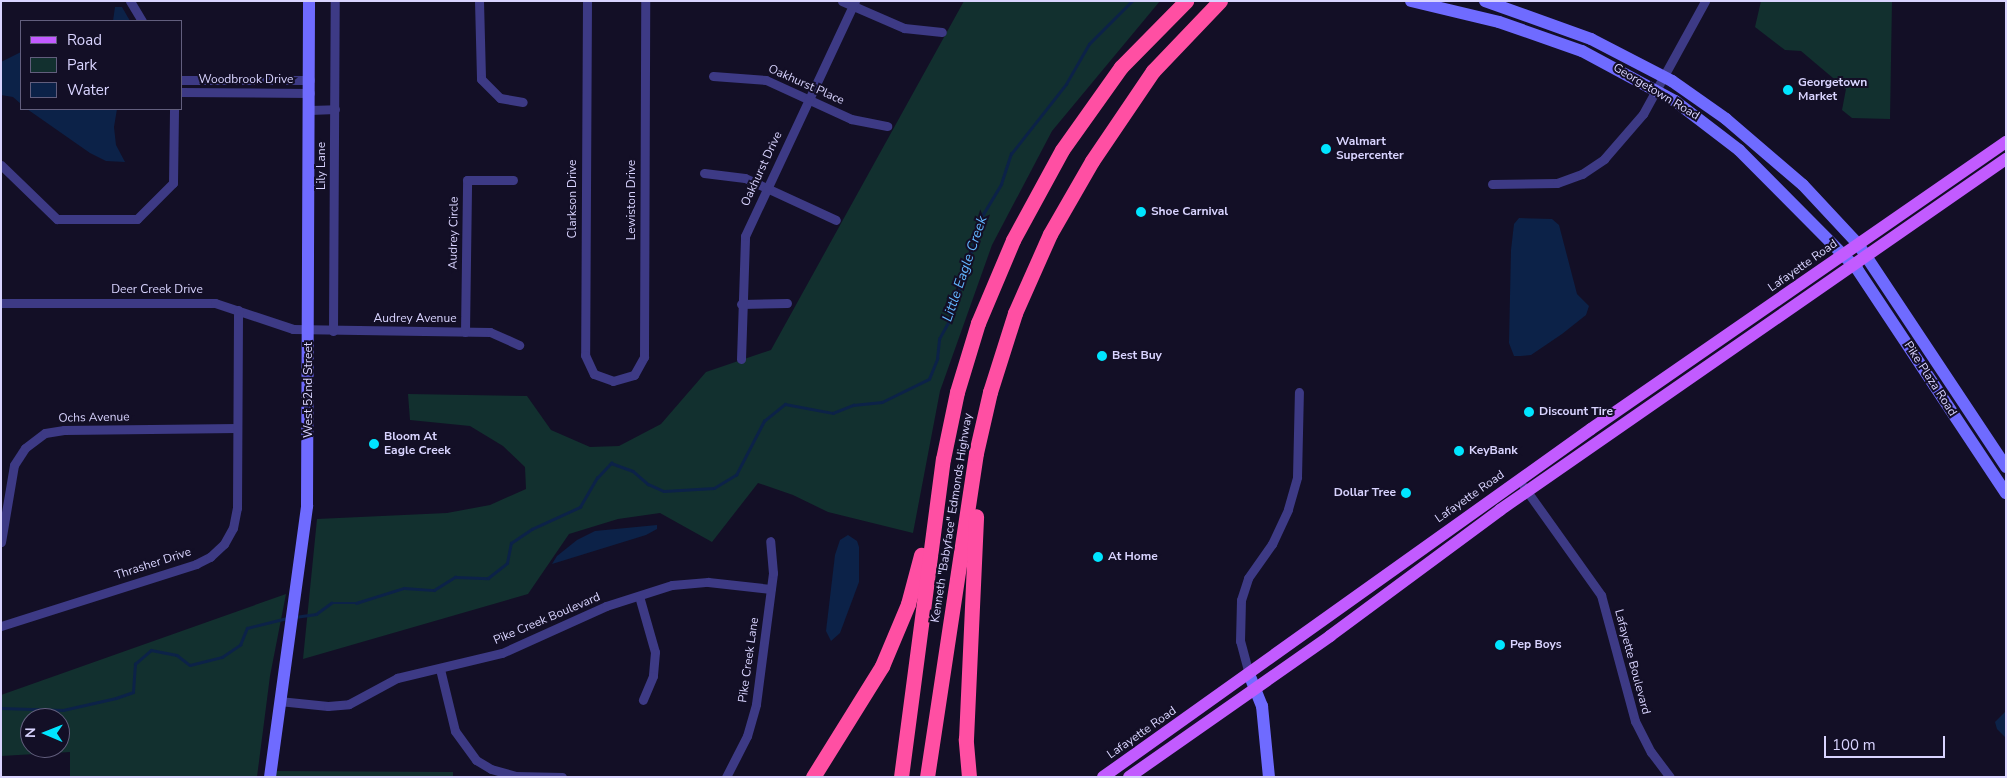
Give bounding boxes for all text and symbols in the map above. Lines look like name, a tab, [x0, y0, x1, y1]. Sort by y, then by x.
legend	[20, 20, 182, 110]
text: Road	[67, 30, 102, 50]
text: Park	[67, 55, 97, 75]
street label: Georgetown Road	[1610, 61, 1702, 123]
street label: Oakhurst Place	[766, 62, 846, 108]
street label: Woodbrook Drive	[199, 73, 293, 87]
place label: Georgetown Market	[1798, 76, 1867, 104]
text: Water	[67, 80, 109, 100]
marker: Georgetown Market	[1782, 84, 1794, 96]
street label: Oakhurst Drive	[738, 129, 786, 209]
place label: Walmart Supercenter	[1336, 135, 1404, 163]
street label: Lily Lane	[315, 142, 329, 190]
marker: Walmart Supercenter	[1320, 143, 1332, 155]
street label: Clarkson Drive	[566, 160, 580, 238]
street label: Lewiston Drive	[625, 160, 639, 240]
street label: Audrey Circle	[446, 196, 462, 270]
place label: Shoe Carnival	[1151, 205, 1228, 219]
marker: Shoe Carnival	[1135, 206, 1147, 218]
water label: Little Eagle Creek	[939, 214, 991, 324]
street label: Lafayette Road	[1766, 237, 1840, 295]
street label: Deer Creek Drive	[111, 283, 203, 297]
street label: Audrey Avenue	[373, 312, 457, 326]
street label: Pike Plaza Road	[1901, 339, 1959, 419]
street label: West 52nd Street	[302, 342, 316, 438]
place label: Best Buy	[1112, 349, 1162, 363]
marker: Best Buy	[1096, 350, 1108, 362]
place label: Discount Tire	[1539, 405, 1613, 419]
marker: Discount Tire	[1523, 406, 1535, 418]
street label: Ochs Avenue	[58, 410, 130, 426]
street label: Kenneth "Babyface" Edmonds Highway	[928, 412, 976, 624]
place label: Bloom At Eagle Creek	[384, 430, 451, 458]
marker: Bloom At Eagle Creek	[368, 438, 380, 450]
place label: KeyBank	[1469, 444, 1518, 458]
marker: KeyBank	[1453, 445, 1465, 457]
street label: Lafayette Road	[1433, 468, 1507, 526]
place label: Dollar Tree	[1334, 486, 1396, 500]
marker: Dollar Tree	[1400, 487, 1412, 499]
street label: Thrasher Drive	[113, 545, 193, 583]
place label: At Home	[1108, 550, 1158, 564]
marker: At Home	[1092, 551, 1104, 563]
street label: Pike Creek Boulevard	[491, 590, 603, 648]
street label: Lafayette Boulevard	[1611, 608, 1653, 716]
street label: Pike Creek Lane	[736, 616, 762, 704]
place label: Pep Boys	[1510, 638, 1562, 652]
marker: Pep Boys	[1494, 639, 1506, 651]
street label: Lafayette Road	[1105, 704, 1179, 762]
north arrow	[20, 708, 70, 758]
scale bar	[1827, 726, 1948, 758]
text: N	[21, 727, 40, 738]
text: 100 m	[1832, 735, 1876, 755]

